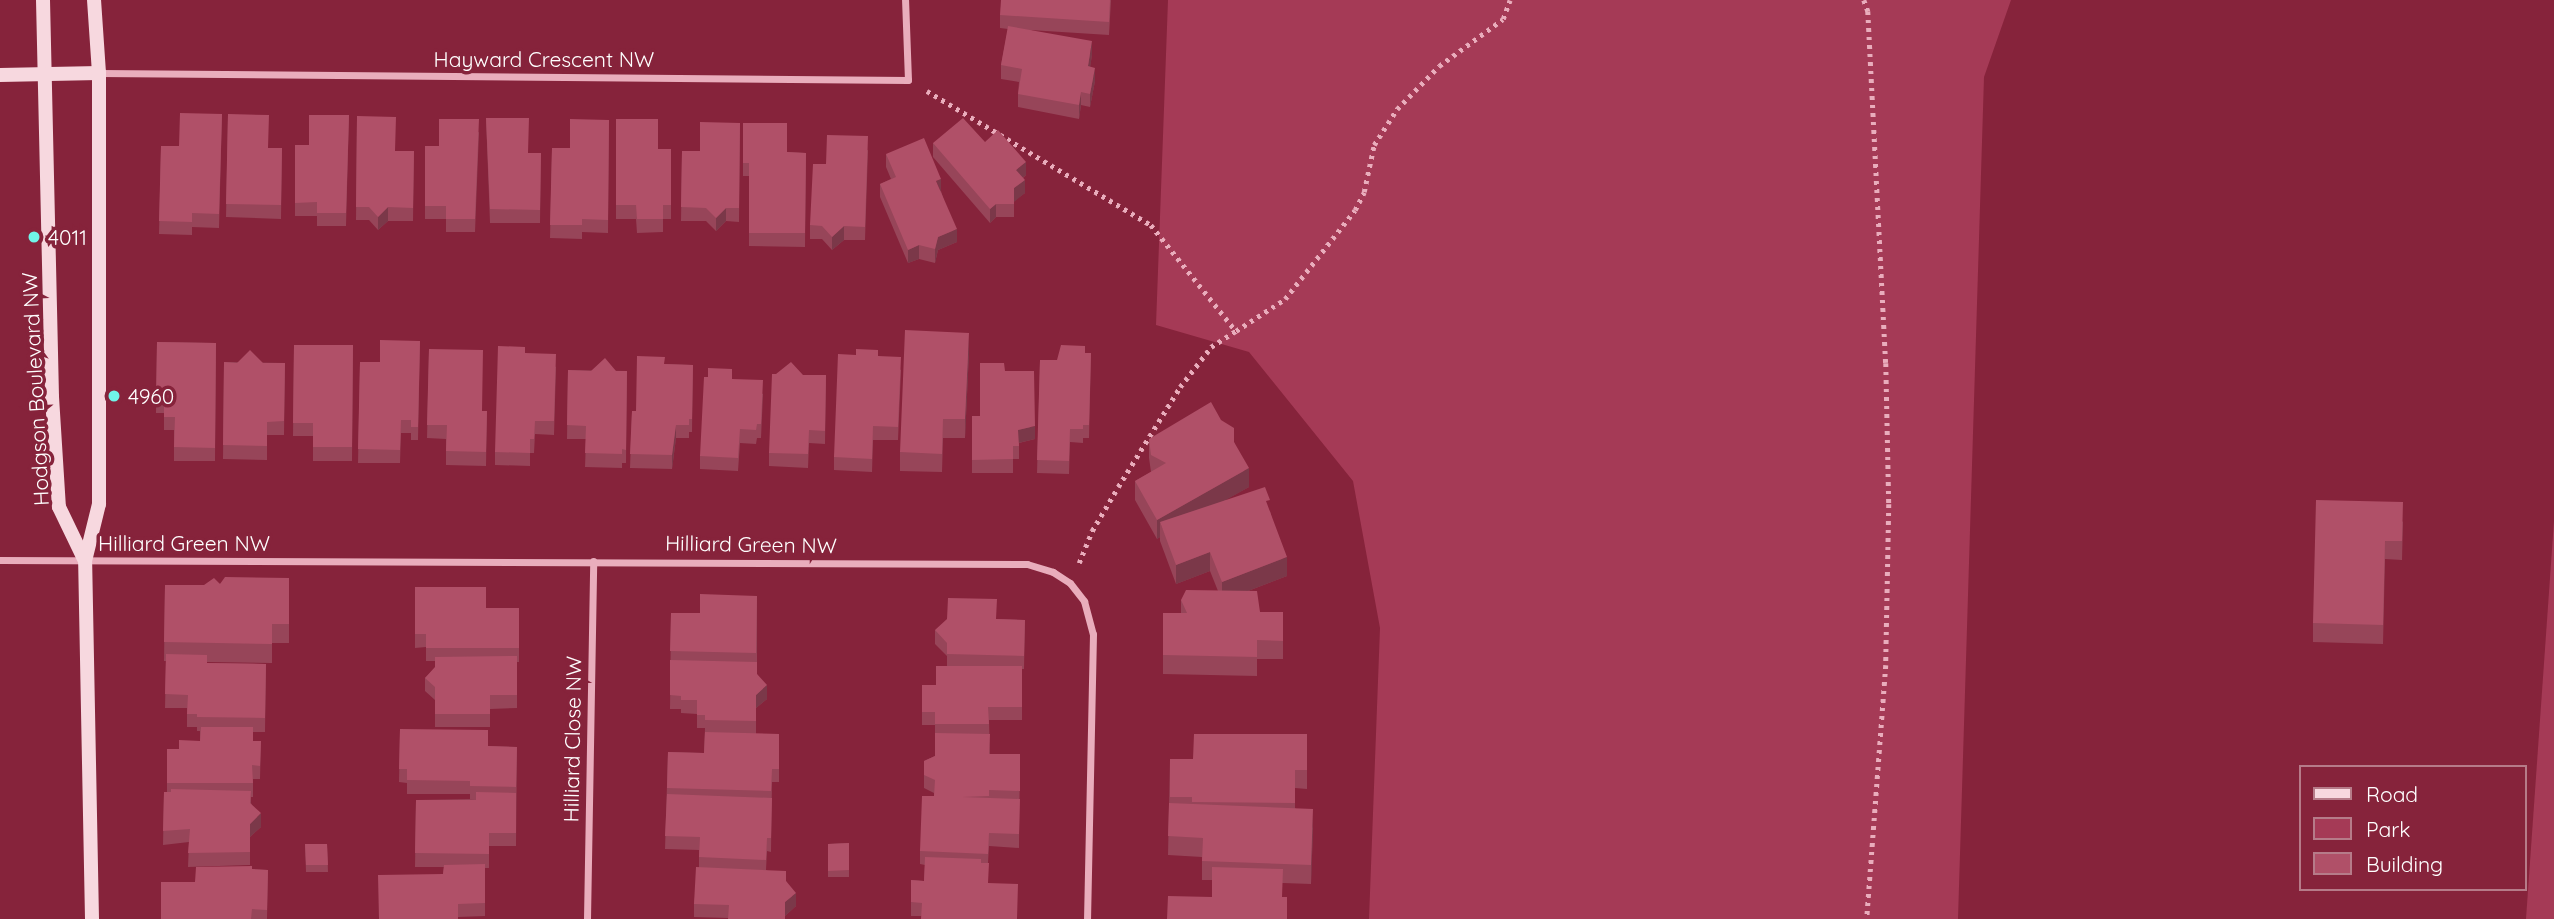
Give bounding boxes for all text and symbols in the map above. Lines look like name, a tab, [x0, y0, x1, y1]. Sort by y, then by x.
street label: Hayward Crescent NW	[434, 46, 654, 72]
place label: 4011	[48, 224, 87, 250]
marker: 4011	[26, 229, 42, 245]
street label: Hodgson Boulevard NW	[16, 272, 54, 506]
place label: 4960	[128, 383, 174, 409]
marker: 4960	[106, 388, 122, 404]
street label: Hilliard Green NW	[98, 530, 270, 556]
street label: Hilliard Green NW	[665, 530, 837, 558]
street label: Hilliard Close NW	[558, 655, 586, 823]
legend	[2298, 765, 2526, 891]
text: Road	[2366, 781, 2418, 807]
text: Park	[2366, 816, 2410, 842]
text: Building	[2366, 851, 2443, 877]

